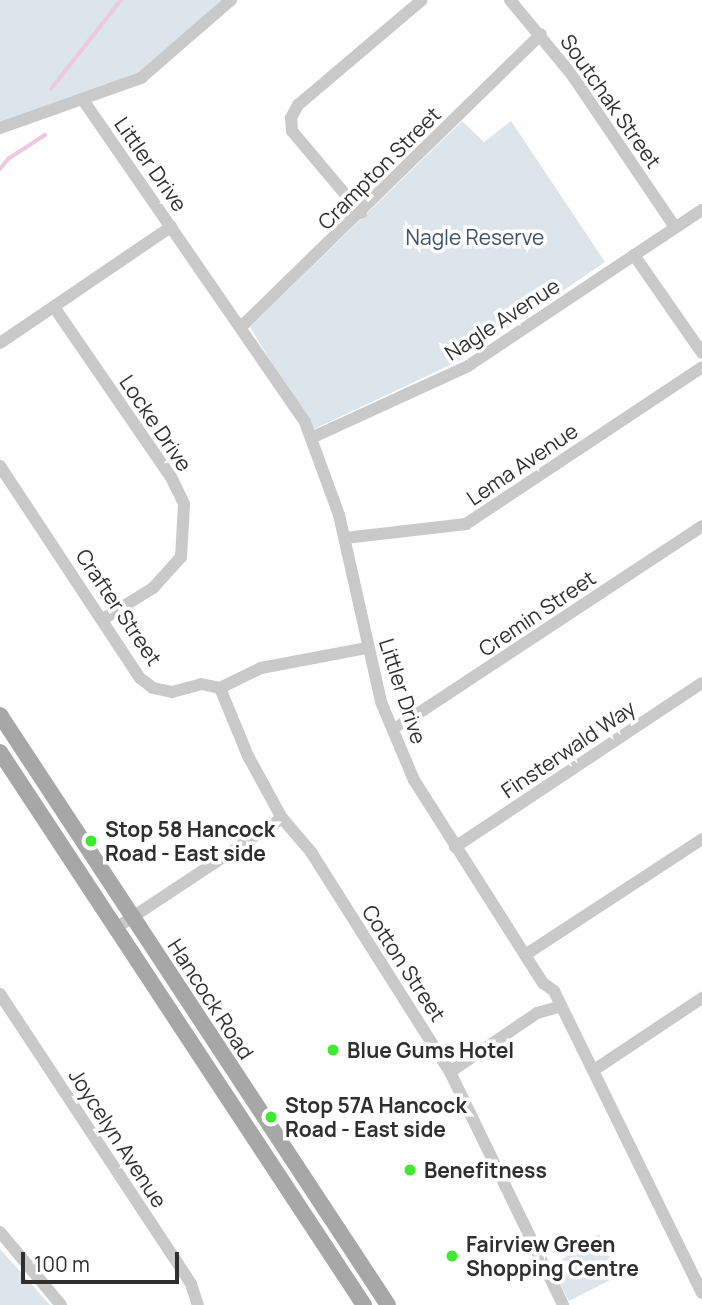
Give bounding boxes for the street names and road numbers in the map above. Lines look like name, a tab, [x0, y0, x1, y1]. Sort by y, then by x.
street label: Soutchak Street	[555, 29, 667, 173]
street label: Crampton Street	[313, 102, 445, 234]
street label: Littler Drive	[109, 112, 193, 216]
street label: Nagle Avenue	[440, 273, 564, 365]
street label: Locke Drive	[115, 370, 197, 476]
street label: Lema Avenue	[462, 418, 582, 510]
street label: Crafter Street	[71, 544, 167, 670]
street label: Cremin Street	[474, 565, 600, 661]
street label: Littler Drive	[374, 635, 432, 747]
street label: Finsterwald Way	[496, 695, 640, 803]
street label: Cotton Street	[357, 900, 451, 1026]
street label: Hancock Road	[163, 934, 259, 1064]
street label: Joycelyn Avenue	[64, 1064, 172, 1212]

